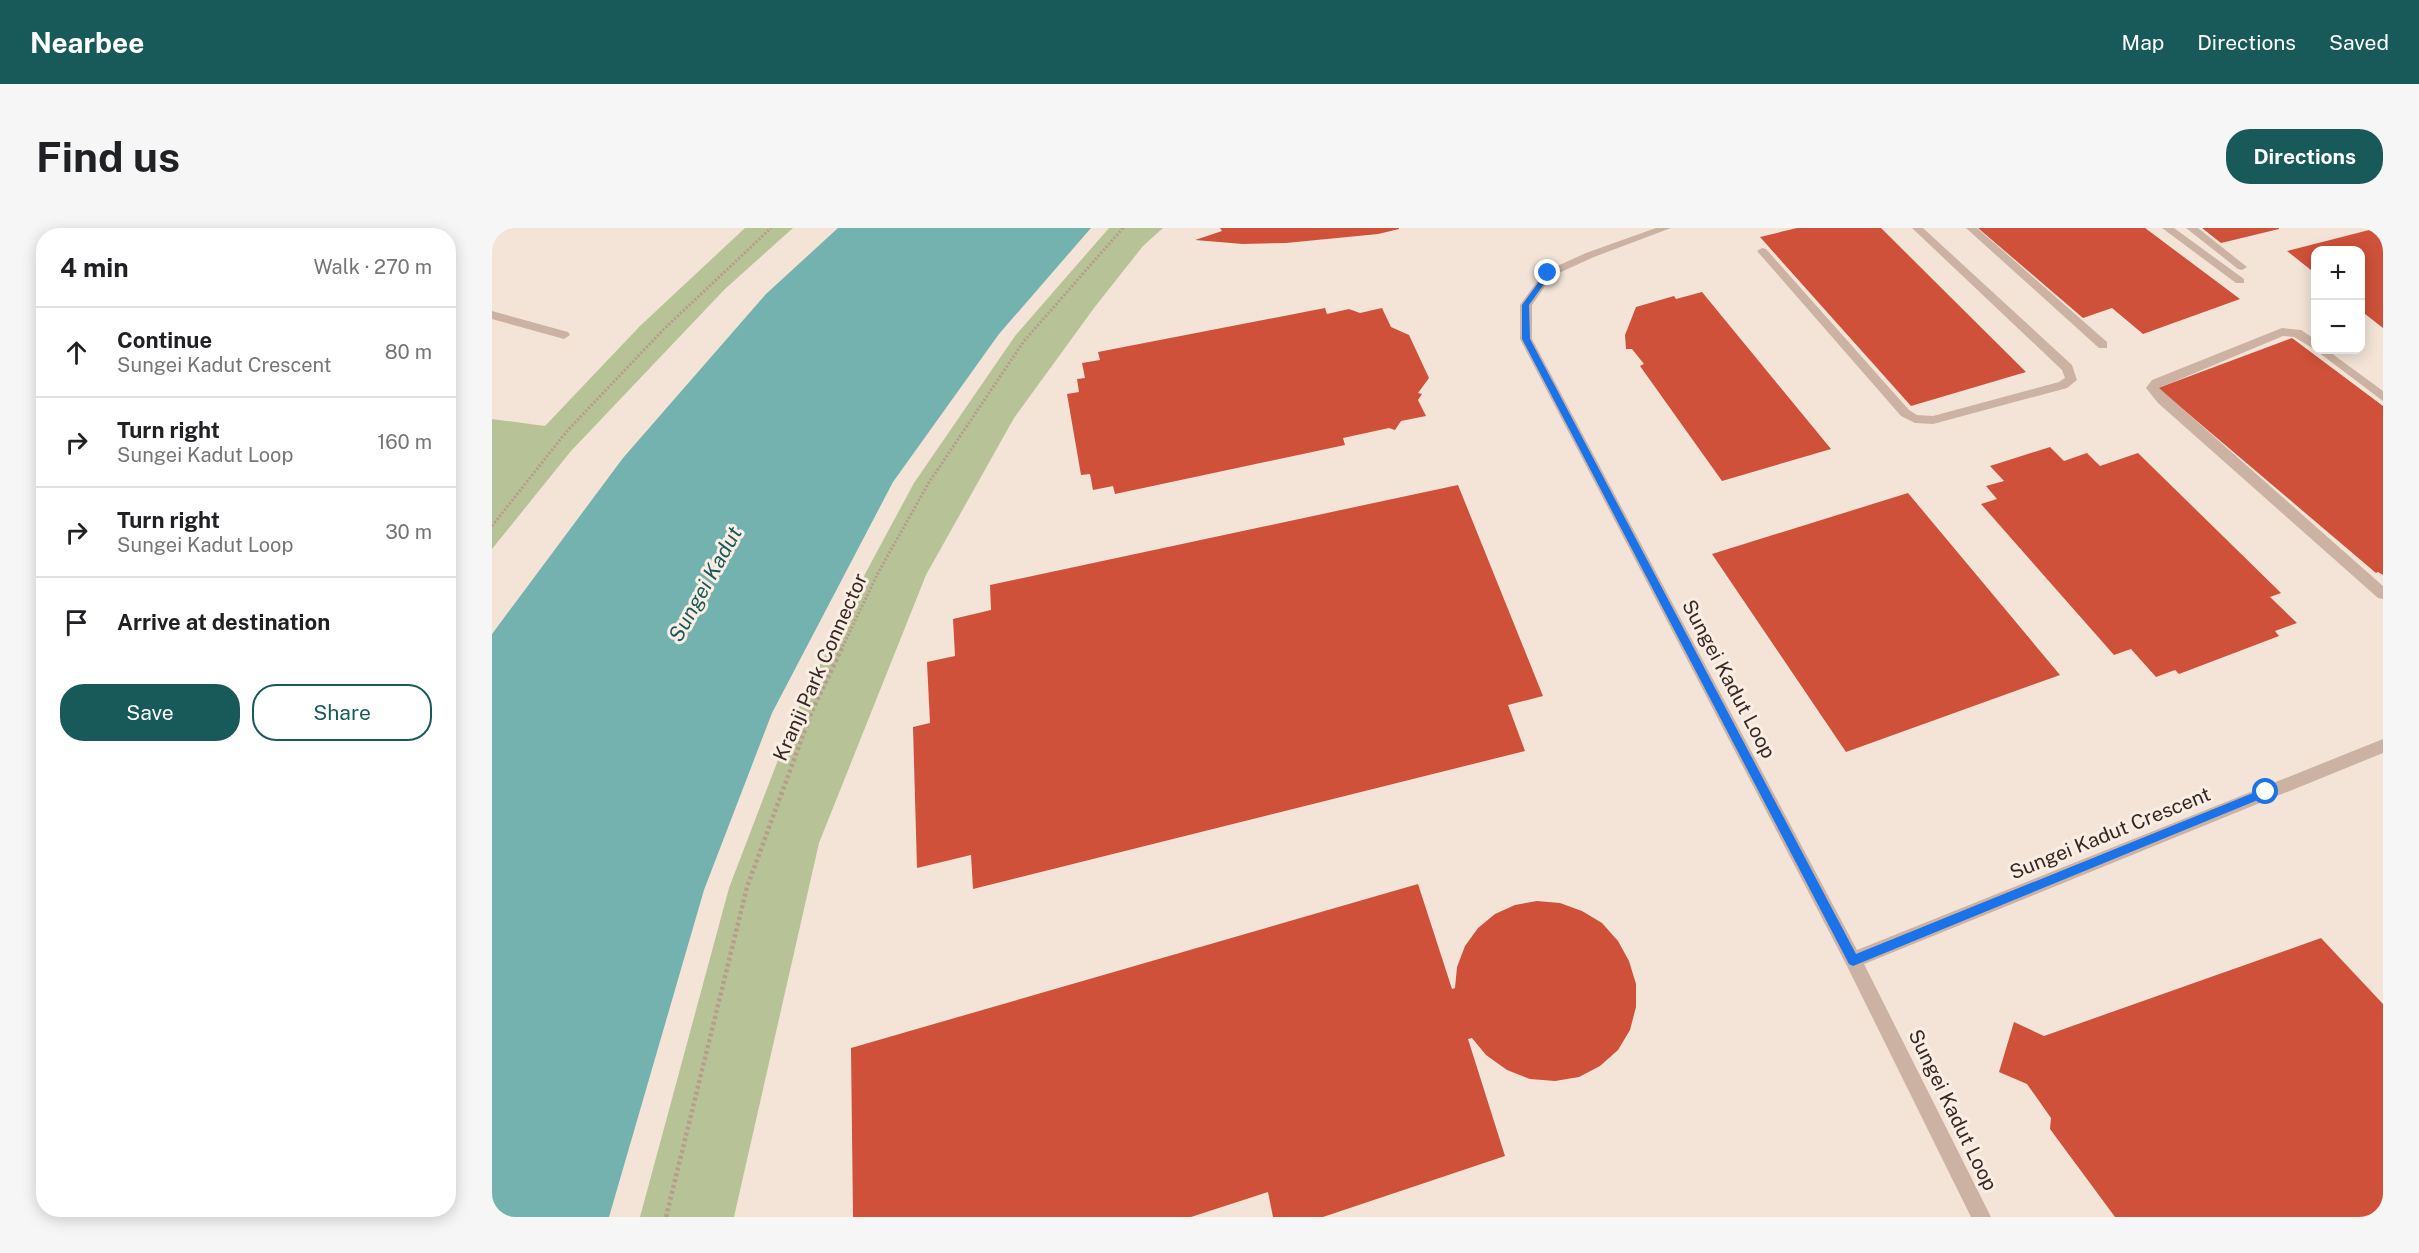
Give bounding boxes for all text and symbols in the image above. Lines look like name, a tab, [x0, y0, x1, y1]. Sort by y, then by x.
text: Nearbee	[30, 26, 144, 59]
text: Map	[2122, 30, 2164, 55]
text: Directions	[2197, 30, 2296, 55]
text: Saved	[2329, 30, 2389, 55]
button: Directions	[2226, 129, 2383, 184]
text: Find us	[36, 132, 180, 181]
map controls	[2311, 246, 2365, 354]
button: +	[2311, 246, 2365, 300]
text: 4 min	[60, 252, 129, 283]
text: Walk · 270 m	[313, 255, 432, 279]
route end	[1534, 259, 1560, 285]
button: −	[2311, 300, 2365, 354]
text: Continue	[117, 327, 212, 353]
icon: ahead	[60, 336, 93, 369]
text: 80 m	[385, 340, 432, 364]
text: Sungei Kadut Crescent	[117, 353, 332, 377]
text: Turn right	[117, 417, 220, 443]
icon: right	[60, 426, 93, 459]
text: 160 m	[377, 430, 432, 454]
text: Sungei Kadut Loop	[117, 443, 293, 467]
text: Turn right	[117, 507, 220, 533]
icon: right	[60, 516, 93, 549]
text: 30 m	[385, 520, 432, 544]
water label: Sungei Kadut	[663, 522, 747, 646]
text: Sungei Kadut Loop	[117, 533, 293, 557]
street label: Kranji Park Connector	[768, 569, 872, 765]
street label: Sungei Kadut Loop	[1677, 596, 1781, 762]
icon: arrive	[60, 606, 93, 639]
text: Arrive at destination	[117, 609, 330, 635]
button: Save	[60, 684, 240, 741]
button: Share	[252, 684, 432, 741]
route start	[2252, 778, 2278, 804]
street label: Sungei Kadut Crescent	[2006, 782, 2214, 884]
street label: Sungei Kadut Loop	[1904, 1025, 2002, 1195]

